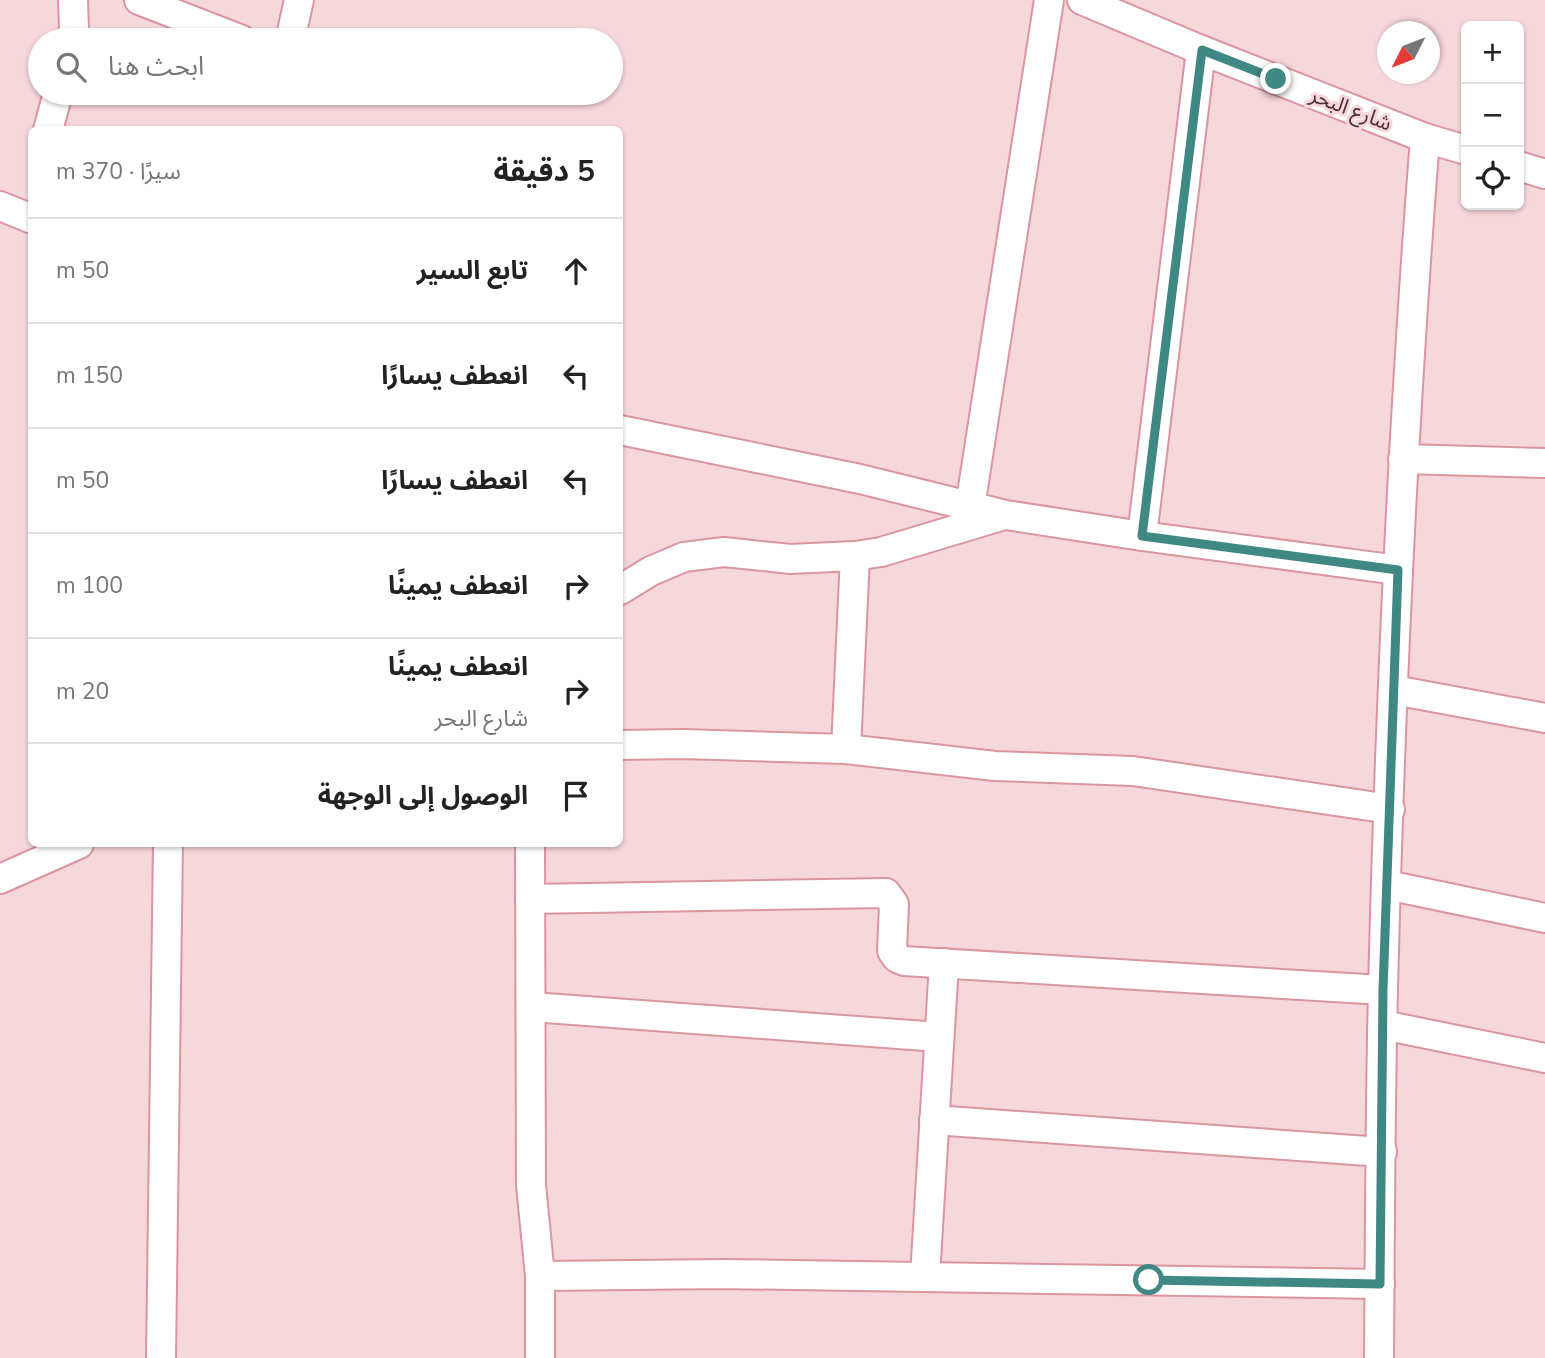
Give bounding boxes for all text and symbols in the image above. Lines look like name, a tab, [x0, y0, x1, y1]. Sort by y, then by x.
north arrow	[1377, 21, 1440, 84]
map controls	[1461, 21, 1524, 210]
button: +	[1461, 21, 1524, 84]
search box	[28, 28, 623, 105]
icon: search	[52, 48, 90, 86]
text: ابحث هنا	[108, 49, 204, 84]
route end	[1260, 63, 1291, 94]
street label: شارع البحر	[1305, 80, 1396, 138]
button: −	[1461, 84, 1524, 147]
button: locate	[1461, 147, 1524, 210]
text: 5 دقيقة	[493, 151, 595, 192]
text: سيرًا · 370 m	[56, 156, 181, 187]
icon: ahead	[557, 252, 595, 290]
text: تابع السير	[417, 253, 528, 288]
text: 50 m	[56, 255, 109, 286]
icon: left	[557, 357, 595, 395]
text: انعطف يسارًا	[381, 358, 528, 393]
text: 150 m	[56, 360, 123, 391]
icon: left	[557, 462, 595, 500]
text: انعطف يسارًا	[381, 463, 528, 498]
text: 50 m	[56, 465, 109, 496]
icon: right	[557, 567, 595, 605]
text: انعطف يمينًا	[388, 568, 528, 603]
text: 100 m	[56, 570, 123, 601]
text: انعطف يمينًا	[388, 649, 528, 684]
icon: right	[557, 672, 595, 710]
text: 20 m	[56, 676, 109, 707]
text: شارع البحر	[434, 703, 528, 734]
icon: arrive	[557, 777, 595, 815]
text: الوصول إلى الوجهة	[318, 778, 528, 813]
route start	[1133, 1264, 1164, 1295]

